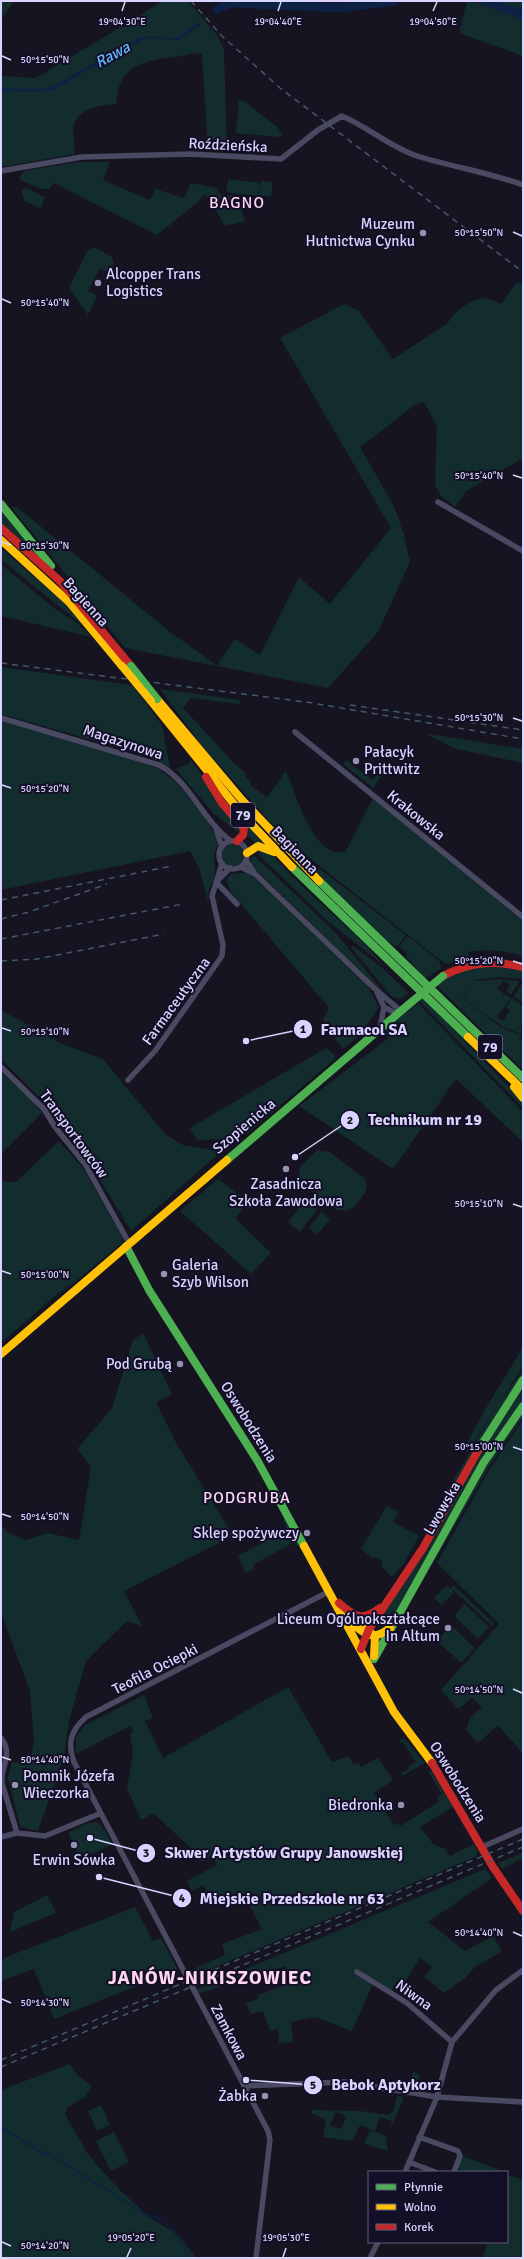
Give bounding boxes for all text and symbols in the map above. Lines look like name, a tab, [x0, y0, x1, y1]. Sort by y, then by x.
text: 19°04'30"E	[98, 16, 146, 28]
text: 19°04'40"E	[254, 16, 302, 28]
text: 19°04'50"E	[409, 16, 457, 28]
water label: Rawa	[91, 37, 134, 73]
text: 50°15'50"N	[21, 54, 69, 66]
street label: Roździeńska	[188, 134, 268, 156]
district label: BAGNO	[209, 193, 265, 213]
place label: Muzeum Hutnictwa Cynku	[305, 215, 415, 250]
text: 50°15'50"N	[455, 227, 503, 239]
marker: Muzeum Hutnictwa Cynku	[418, 228, 428, 238]
place label: Alcopper Trans Logistics	[106, 265, 201, 300]
marker: Alcopper Trans Logistics	[93, 278, 103, 288]
text: 50°15'40"N	[21, 297, 69, 309]
text: 50°15'40"N	[455, 470, 503, 482]
text: 50°15'30"N	[21, 540, 69, 552]
street label: Bagienna	[59, 574, 113, 630]
text: 50°15'30"N	[455, 712, 503, 724]
street label: Magazynowa	[81, 721, 165, 763]
place label: Pałacyk Prittwitz	[364, 743, 420, 778]
marker: Pałacyk Prittwitz	[351, 756, 361, 766]
text: 50°15'20"N	[21, 783, 69, 795]
street label: Krakowska	[383, 786, 449, 844]
road number: 79	[231, 803, 255, 827]
street label: Bagienna	[268, 822, 322, 878]
street label: Farmaceutyczna	[138, 954, 214, 1048]
text: 50°15'20"N	[455, 955, 503, 967]
callout: Farmacol SA	[293, 1015, 416, 1043]
text: Farmacol SA	[320, 1020, 408, 1040]
text: 1	[300, 1022, 307, 1037]
text: 50°15'10"N	[21, 1026, 69, 1038]
road number: 79	[478, 1035, 502, 1059]
street label: Transportowców	[36, 1086, 112, 1182]
street label: Szopienicka	[209, 1095, 279, 1157]
callout: Technikum nr 19	[340, 1106, 490, 1134]
text: Technikum nr 19	[368, 1110, 482, 1130]
text: 2	[347, 1113, 353, 1128]
marker: Zasadnicza Szkoła Zawodowa	[281, 1164, 291, 1174]
place label: Zasadnicza Szkoła Zawodowa	[229, 1175, 343, 1210]
text: 50°15'10"N	[455, 1198, 503, 1210]
place label: Galeria Szyb Wilson	[172, 1256, 249, 1291]
text: 50°15'00"N	[21, 1269, 69, 1281]
marker: Galeria Szyb Wilson	[159, 1269, 169, 1279]
place label: Pod Grubą	[106, 1355, 172, 1373]
marker: Pod Grubą	[175, 1359, 185, 1369]
street label: Oswobodzenia	[217, 1378, 281, 1466]
text: 50°15'00"N	[455, 1441, 503, 1453]
street label: Lwowska	[420, 1478, 464, 1538]
district label: PODGRUBA	[203, 1488, 291, 1508]
text: 50°14'50"N	[21, 1511, 69, 1523]
place label: Sklep spożywczy	[193, 1524, 299, 1542]
marker: Sklep spożywczy	[302, 1528, 312, 1538]
place label: Liceum Ogólnokształcące In Altum	[277, 1610, 440, 1645]
marker: Liceum Ogólnokształcące In Altum	[443, 1623, 453, 1633]
street label: Teofila Ociepki	[109, 1640, 201, 1698]
text: 50°14'50"N	[455, 1684, 503, 1696]
street label: Oswobodzenia	[426, 1738, 490, 1826]
text: 50°14'40"N	[21, 1754, 69, 1766]
place label: Pomnik Józefa Wieczorka	[23, 1767, 115, 1802]
marker: Pomnik Józefa Wieczorka	[10, 1780, 20, 1790]
place label: Biedronka	[328, 1796, 393, 1814]
marker: Biedronka	[396, 1800, 406, 1810]
callout: Skwer Artystów Grupy Janowskiej	[136, 1839, 411, 1867]
marker: Erwin Sówka	[69, 1840, 79, 1850]
text: Skwer Artystów Grupy Janowskiej	[165, 1843, 403, 1863]
text: 3	[143, 1846, 149, 1861]
place label: Erwin Sówka	[33, 1851, 115, 1869]
callout: Miejskie Przedszkole nr 63	[172, 1884, 392, 1912]
text: Miejskie Przedszkole nr 63	[200, 1889, 384, 1909]
text: 4	[179, 1891, 186, 1906]
text: 50°14'40"N	[455, 1927, 503, 1939]
district label: JANÓW-NIKISZOWIEC	[108, 1966, 312, 1990]
street label: Niwna	[392, 1976, 436, 2014]
text: 50°14'30"N	[21, 1997, 69, 2009]
street label: Zamkowa	[207, 2001, 251, 2063]
callout: Bebok Aptykorz	[303, 2071, 448, 2099]
text: Bebok Aptykorz	[331, 2075, 441, 2095]
text: 5	[310, 2078, 316, 2093]
place label: Żabka	[218, 2087, 257, 2105]
marker: Żabka	[260, 2091, 270, 2101]
legend	[368, 2171, 508, 2243]
text: Płynnie	[404, 2180, 443, 2195]
text: Wolno	[404, 2200, 436, 2215]
text: Korek	[404, 2220, 433, 2235]
text: 19°05'20"E	[107, 2232, 155, 2244]
text: 19°05'30"E	[262, 2232, 310, 2244]
text: 50°14'20"N	[21, 2240, 69, 2252]

